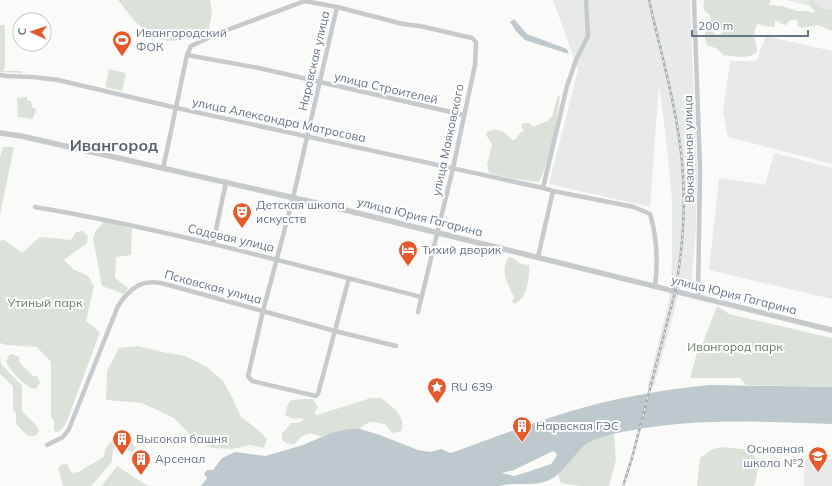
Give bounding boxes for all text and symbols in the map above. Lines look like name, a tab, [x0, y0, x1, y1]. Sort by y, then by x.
street label: Наровская улица	[295, 9, 332, 112]
north arrow	[12, 12, 52, 52]
scale bar	[692, 12, 808, 38]
text: 200 m	[698, 18, 733, 33]
place label: Ивангородский ФОК	[136, 25, 227, 54]
text: С	[15, 27, 29, 36]
sports icon: Ивангородский ФОК	[111, 29, 133, 57]
street label: улица Строителей	[333, 68, 440, 107]
street label: улица Маяковского	[428, 82, 467, 197]
street label: улица Александра Матросова	[191, 94, 367, 145]
street label: Вокзальная улица	[680, 95, 697, 203]
district label: Ивангород	[70, 135, 158, 155]
street label: улица Юрия Гагарина	[356, 194, 484, 239]
place label: Детская школа искусств	[256, 197, 345, 226]
theatre icon: Детская школа искусств	[231, 201, 253, 229]
street label: Садовая улица	[186, 220, 276, 255]
hotel icon: Тихий дворик	[397, 239, 419, 267]
place label: Тихий дворик	[422, 242, 502, 257]
street label: Псковская улица	[163, 266, 263, 307]
street label: улица Юрия Гагарина	[670, 272, 798, 317]
park label: Утиный парк	[6, 295, 83, 310]
park label: Ивангород парк	[687, 339, 783, 354]
place icon: RU 639	[426, 376, 448, 404]
place label: RU 639	[451, 379, 493, 394]
building icon: Нарвская ГЭС	[511, 415, 533, 443]
place label: Нарвская ГЭС	[536, 418, 619, 433]
building icon: Высокая башня	[111, 428, 133, 456]
place label: Высокая башня	[136, 431, 228, 446]
place label: Основная школа №2	[743, 441, 804, 470]
school or university icon: Основная школа №2	[807, 445, 829, 473]
building icon: Арсенал	[130, 448, 152, 476]
place label: Арсенал	[155, 451, 205, 466]

